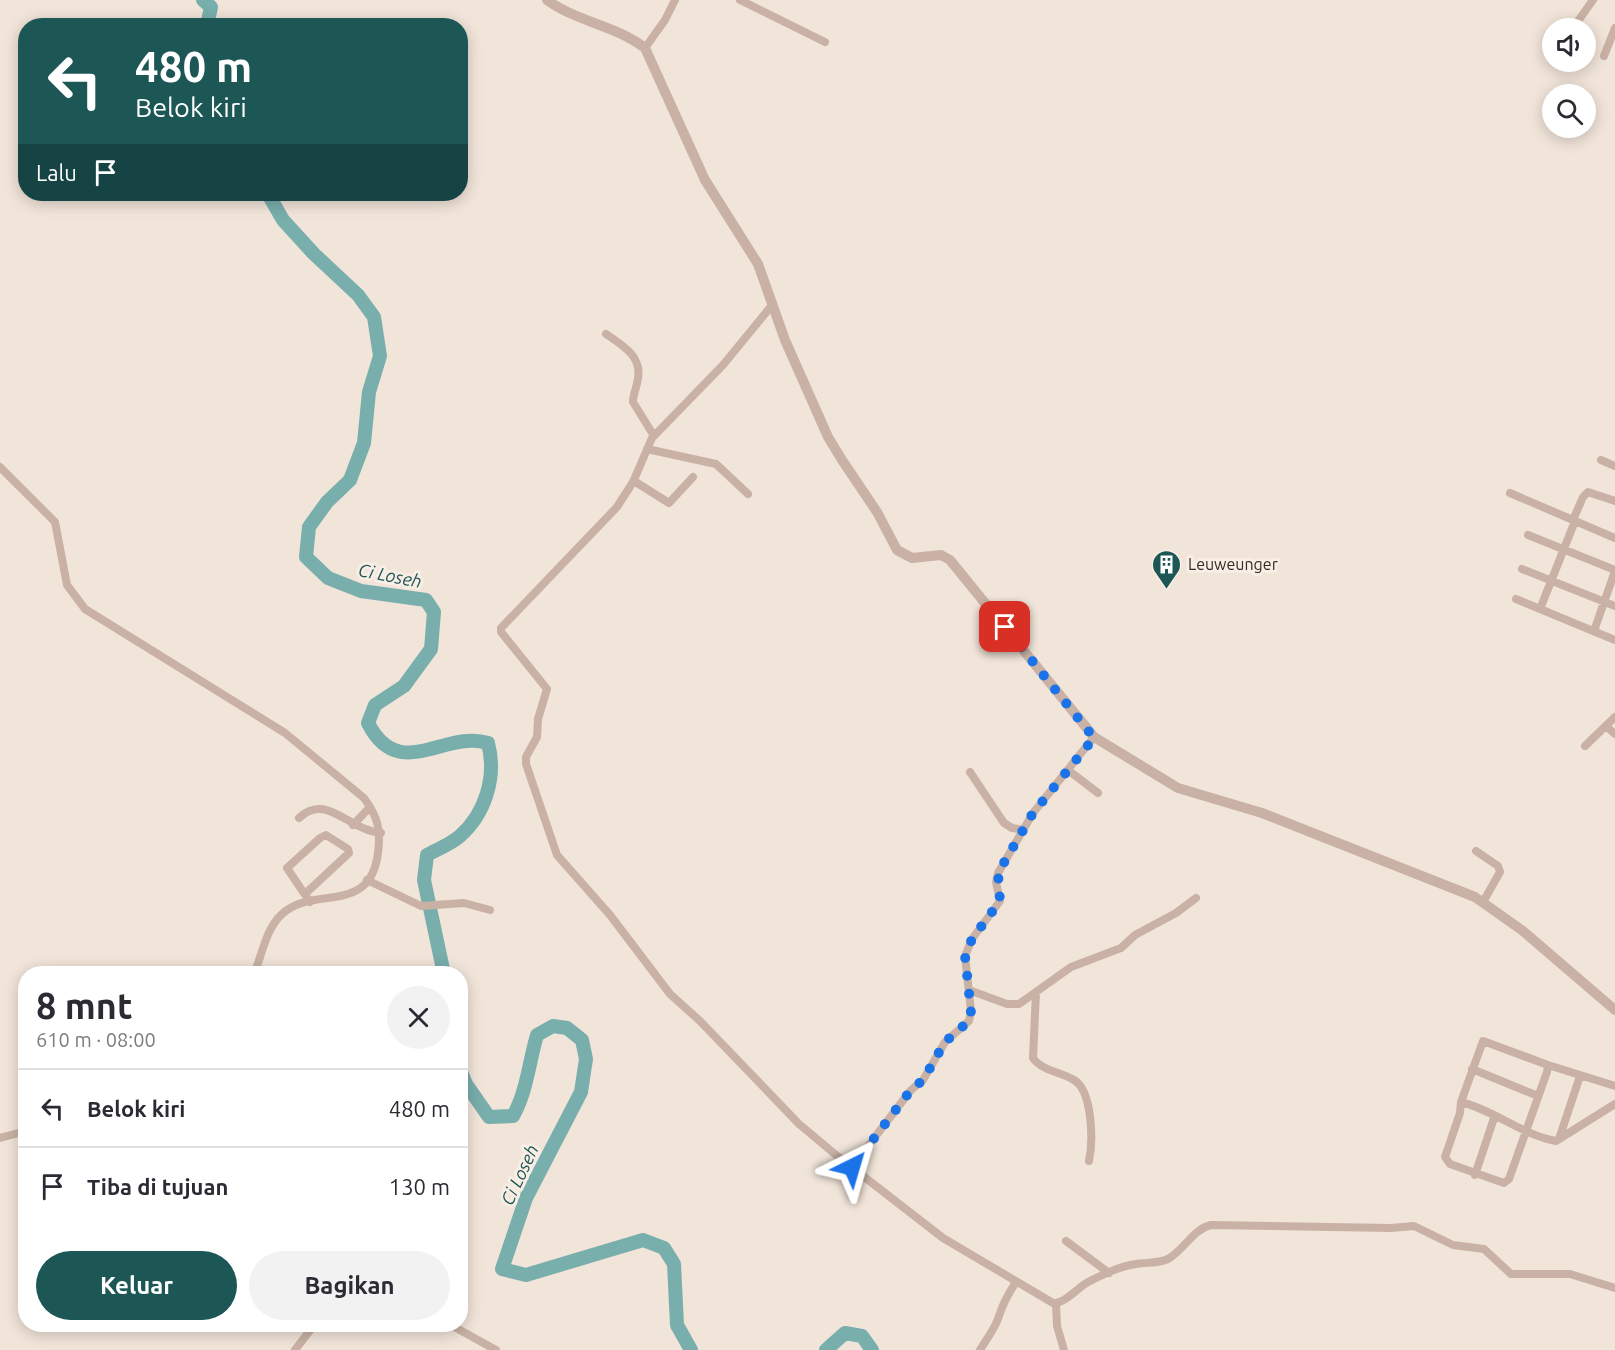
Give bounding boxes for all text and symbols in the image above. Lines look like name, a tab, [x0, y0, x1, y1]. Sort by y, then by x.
map controls	[1542, 18, 1596, 138]
button: sound	[1542, 18, 1596, 72]
icon: left	[36, 42, 114, 120]
text: 480 m	[135, 43, 252, 90]
button: search	[1542, 84, 1596, 138]
text: Belok kiri	[135, 92, 247, 122]
icon: arrive	[89, 156, 122, 189]
text: Lalu	[36, 160, 77, 185]
building icon: Leuweunger	[1151, 548, 1183, 590]
place label: Leuweunger	[1188, 555, 1278, 573]
water label: Ci Loseh	[357, 559, 424, 591]
pin	[979, 601, 1030, 652]
icon: arrive	[988, 610, 1021, 643]
text: 8 mnt	[36, 985, 132, 1026]
button: close	[387, 986, 450, 1049]
text: 610 m · 08:00	[36, 1028, 156, 1051]
icon: left	[36, 1092, 69, 1125]
text: Belok kiri	[87, 1096, 185, 1121]
text: 480 m	[389, 1096, 450, 1121]
position arrow	[820, 1135, 884, 1199]
water label: Ci Loseh	[496, 1141, 542, 1208]
icon: arrive	[36, 1170, 69, 1203]
text: Tiba di tujuan	[87, 1174, 228, 1199]
text: 130 m	[389, 1174, 450, 1199]
button: Keluar	[36, 1251, 237, 1320]
button: Bagikan	[249, 1251, 450, 1320]

